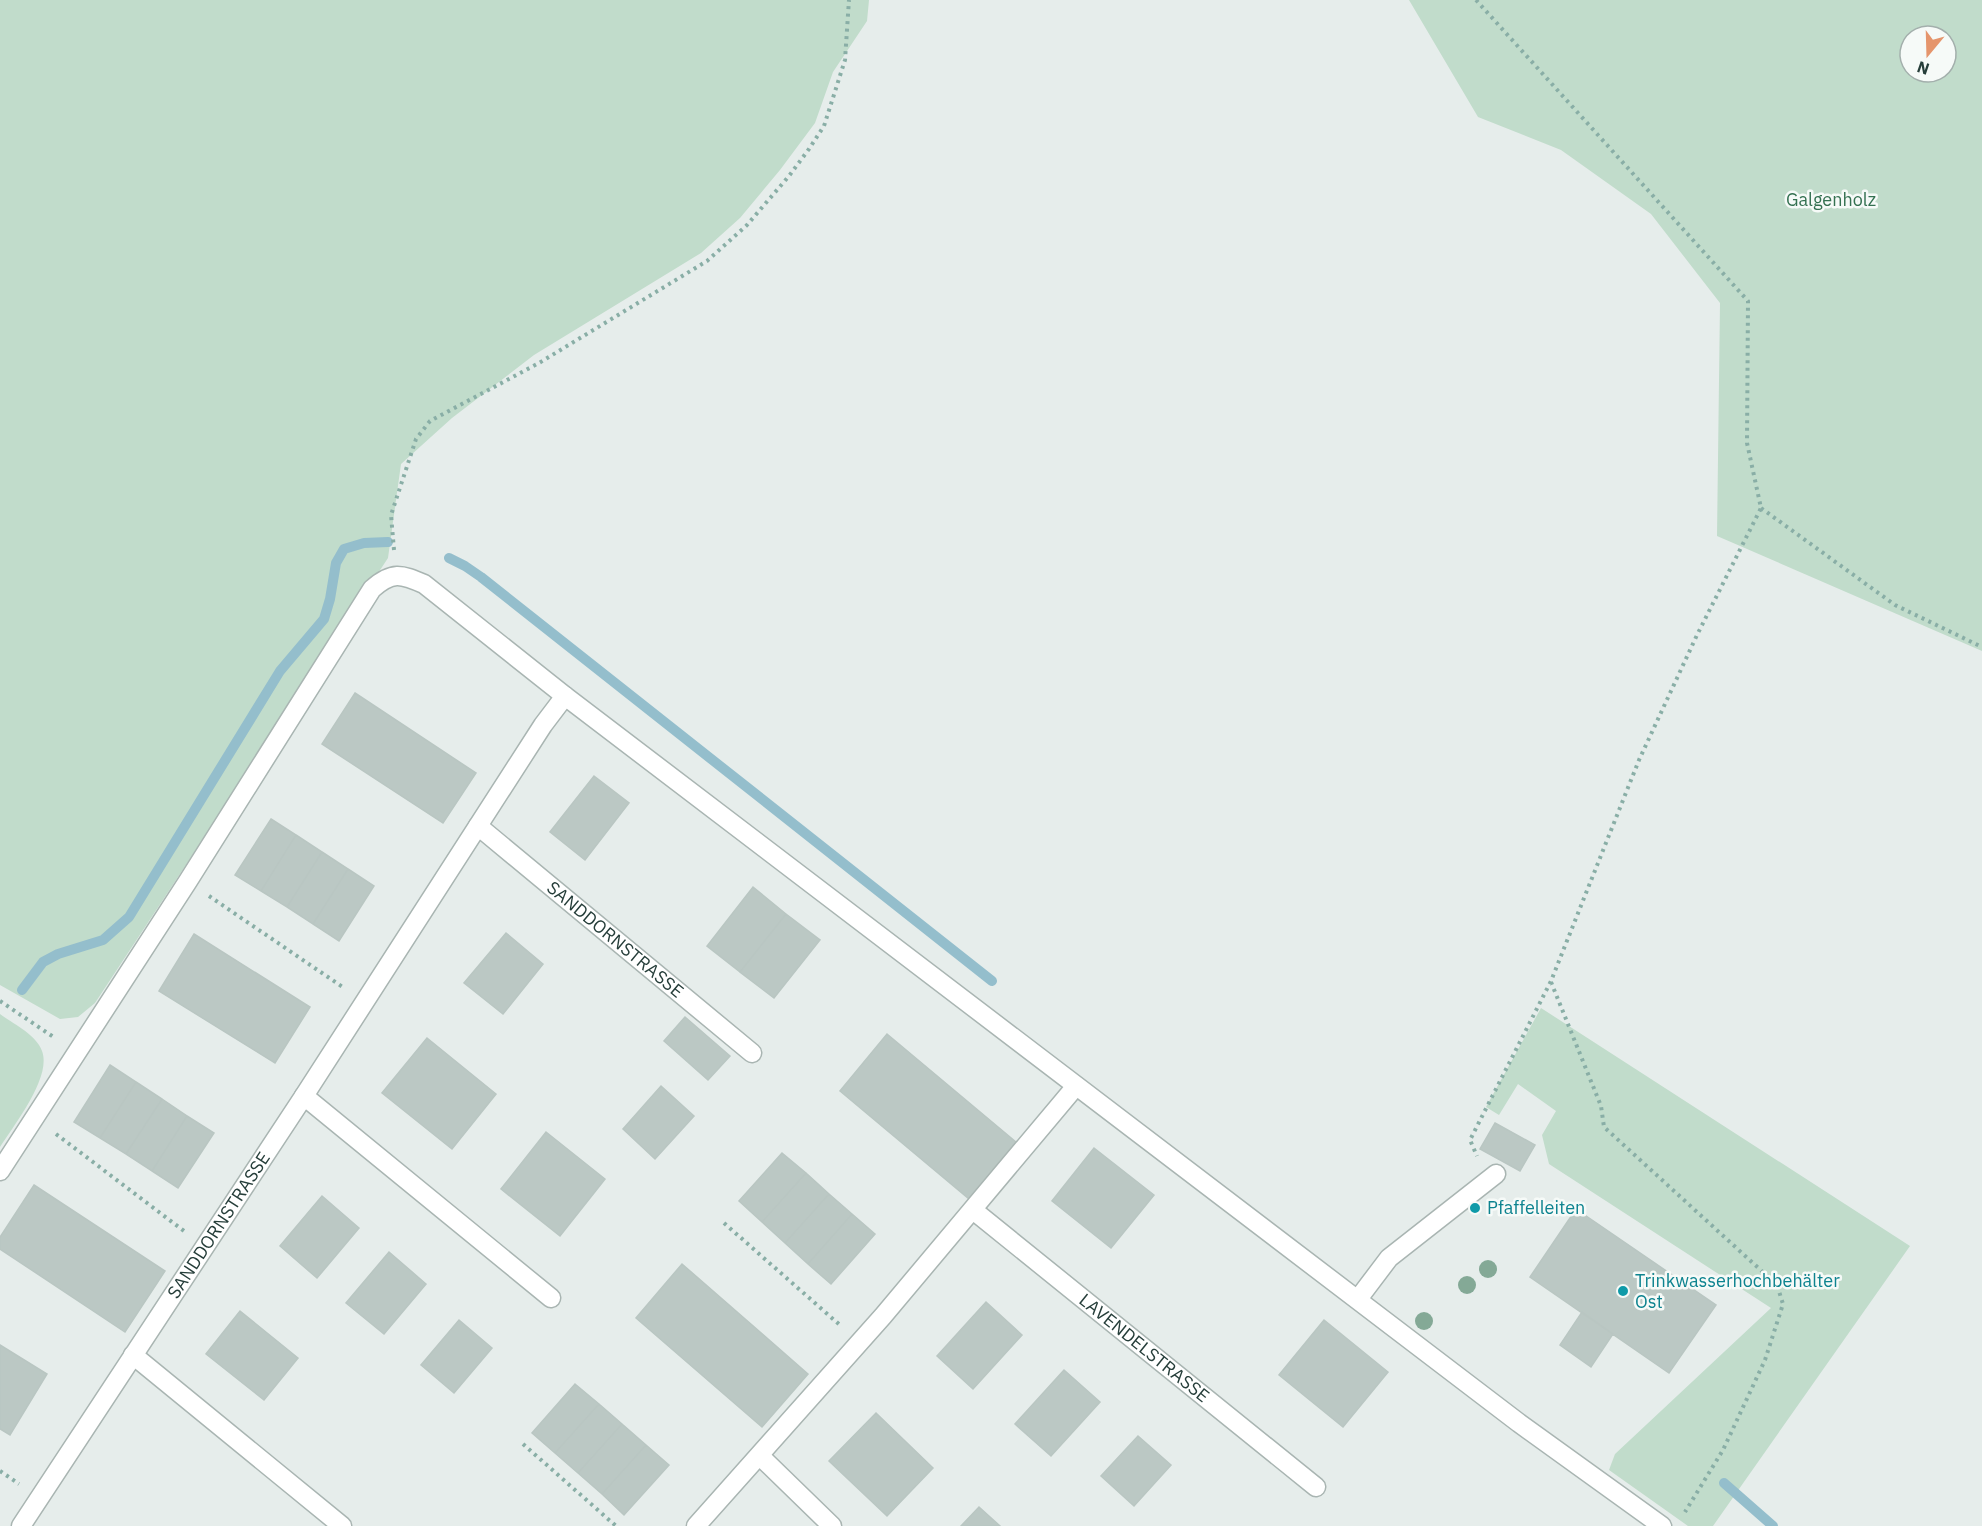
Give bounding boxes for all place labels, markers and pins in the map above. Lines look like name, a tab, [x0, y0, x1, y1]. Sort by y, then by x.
place label: Pfaffelleiten	[1487, 1196, 1585, 1219]
marker: Pfaffelleiten	[1468, 1201, 1482, 1215]
place label: Trinkwasserhochbehälter Ost	[1635, 1269, 1840, 1313]
marker: Trinkwasserhochbehälter Ost	[1616, 1284, 1630, 1298]

